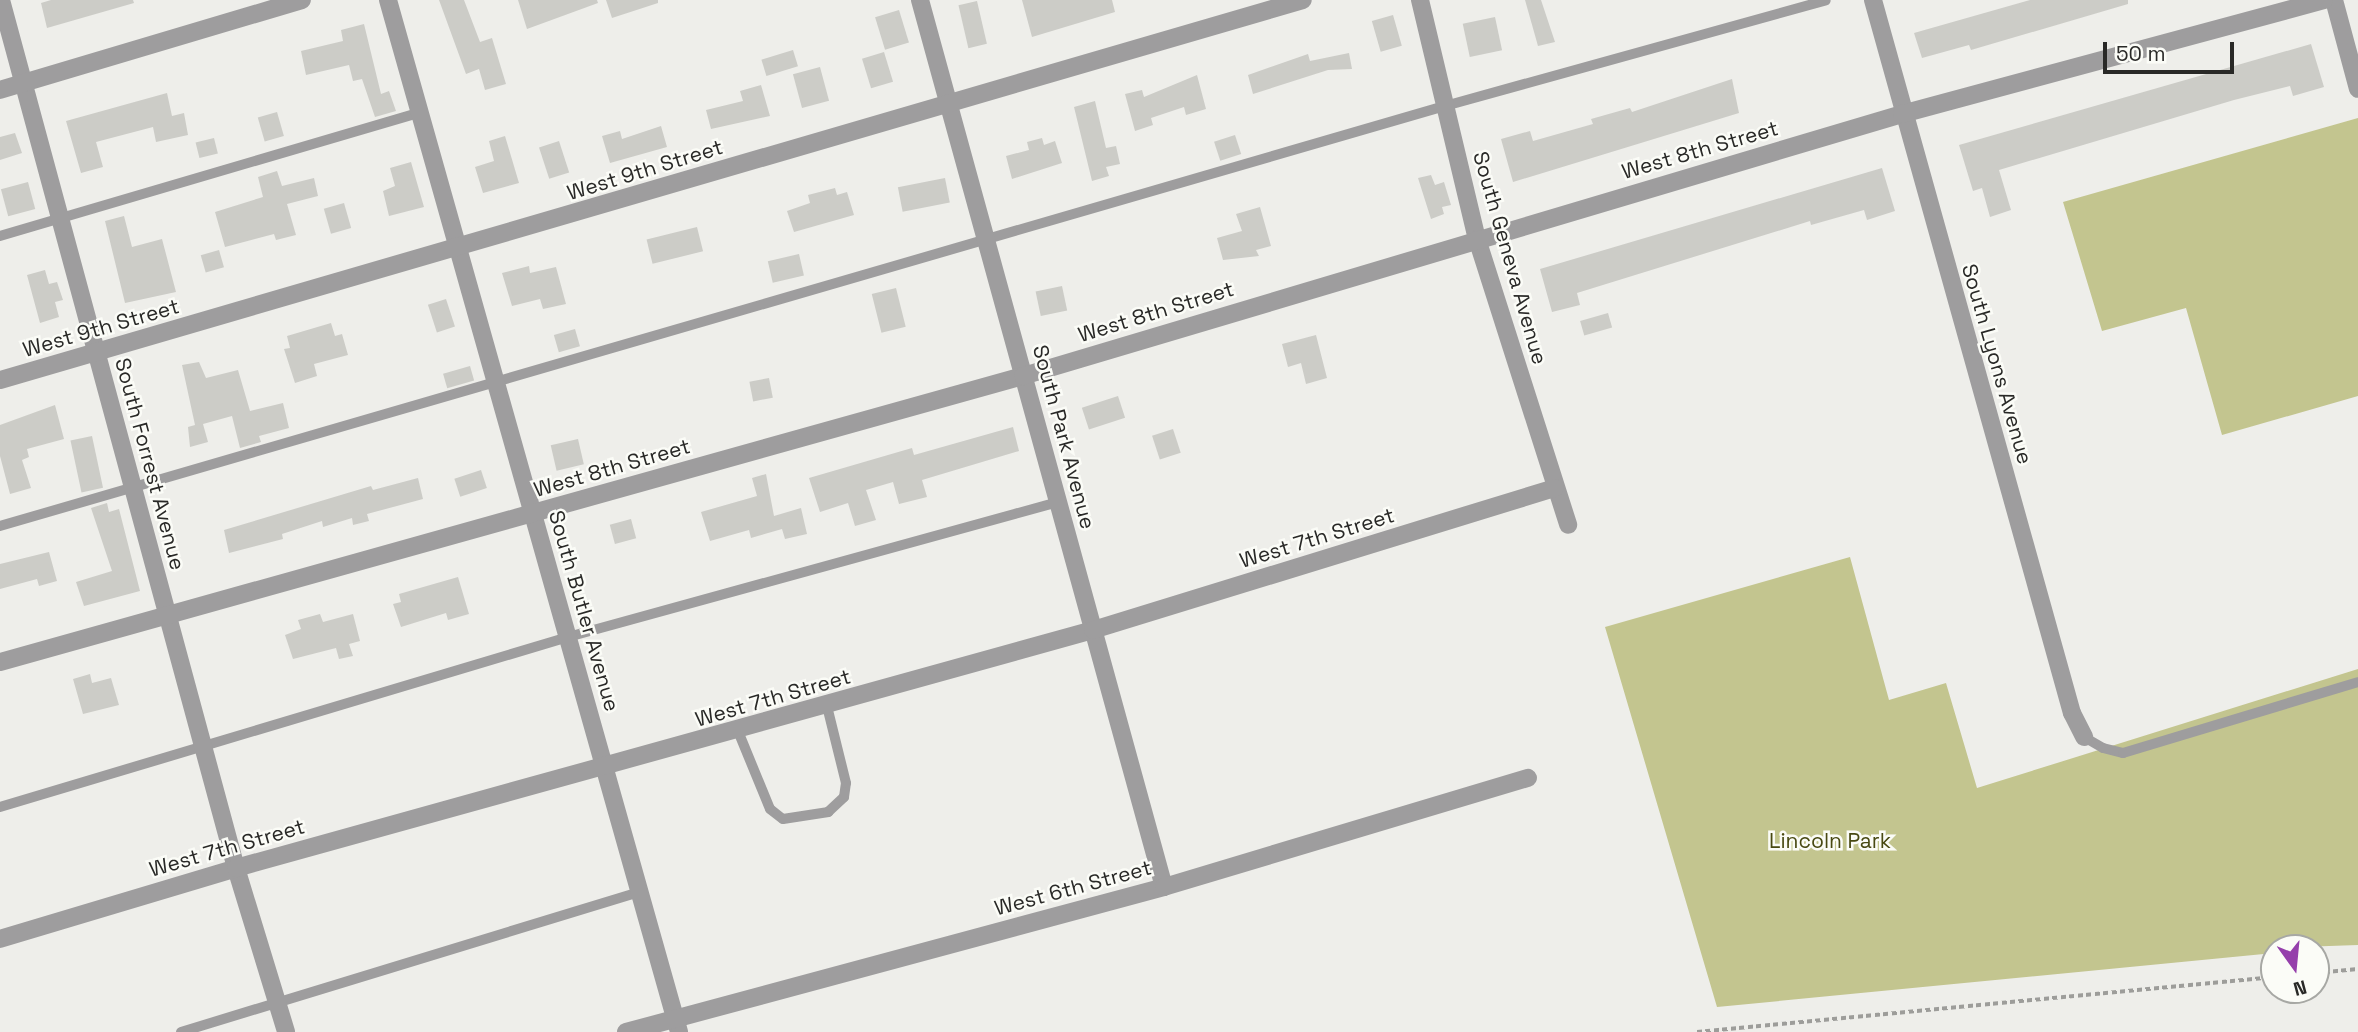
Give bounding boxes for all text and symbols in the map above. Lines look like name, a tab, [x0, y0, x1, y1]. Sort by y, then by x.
scale bar	[2106, 28, 2237, 72]
text: 50 m	[2116, 40, 2166, 67]
street label: West 8th Street	[1619, 116, 1781, 184]
street label: West 9th Street	[564, 134, 726, 206]
street label: South Geneva Avenue	[1468, 149, 1552, 367]
street label: South Lyons Avenue	[1956, 261, 2038, 467]
street label: West 8th Street	[1075, 276, 1237, 348]
street label: West 9th Street	[20, 294, 182, 362]
street label: South Park Avenue	[1027, 342, 1101, 532]
street label: South Forrest Avenue	[110, 355, 190, 573]
street label: West 8th Street	[531, 434, 693, 502]
street label: West 7th Street	[1237, 503, 1397, 573]
street label: South Butler Avenue	[543, 508, 625, 714]
street label: West 7th Street	[692, 664, 854, 732]
street label: West 7th Street	[146, 814, 308, 882]
park label: Lincoln Park	[1769, 828, 1891, 854]
street label: West 6th Street	[992, 855, 1154, 921]
north arrow	[2260, 934, 2330, 1004]
text: N	[2291, 974, 2309, 1002]

